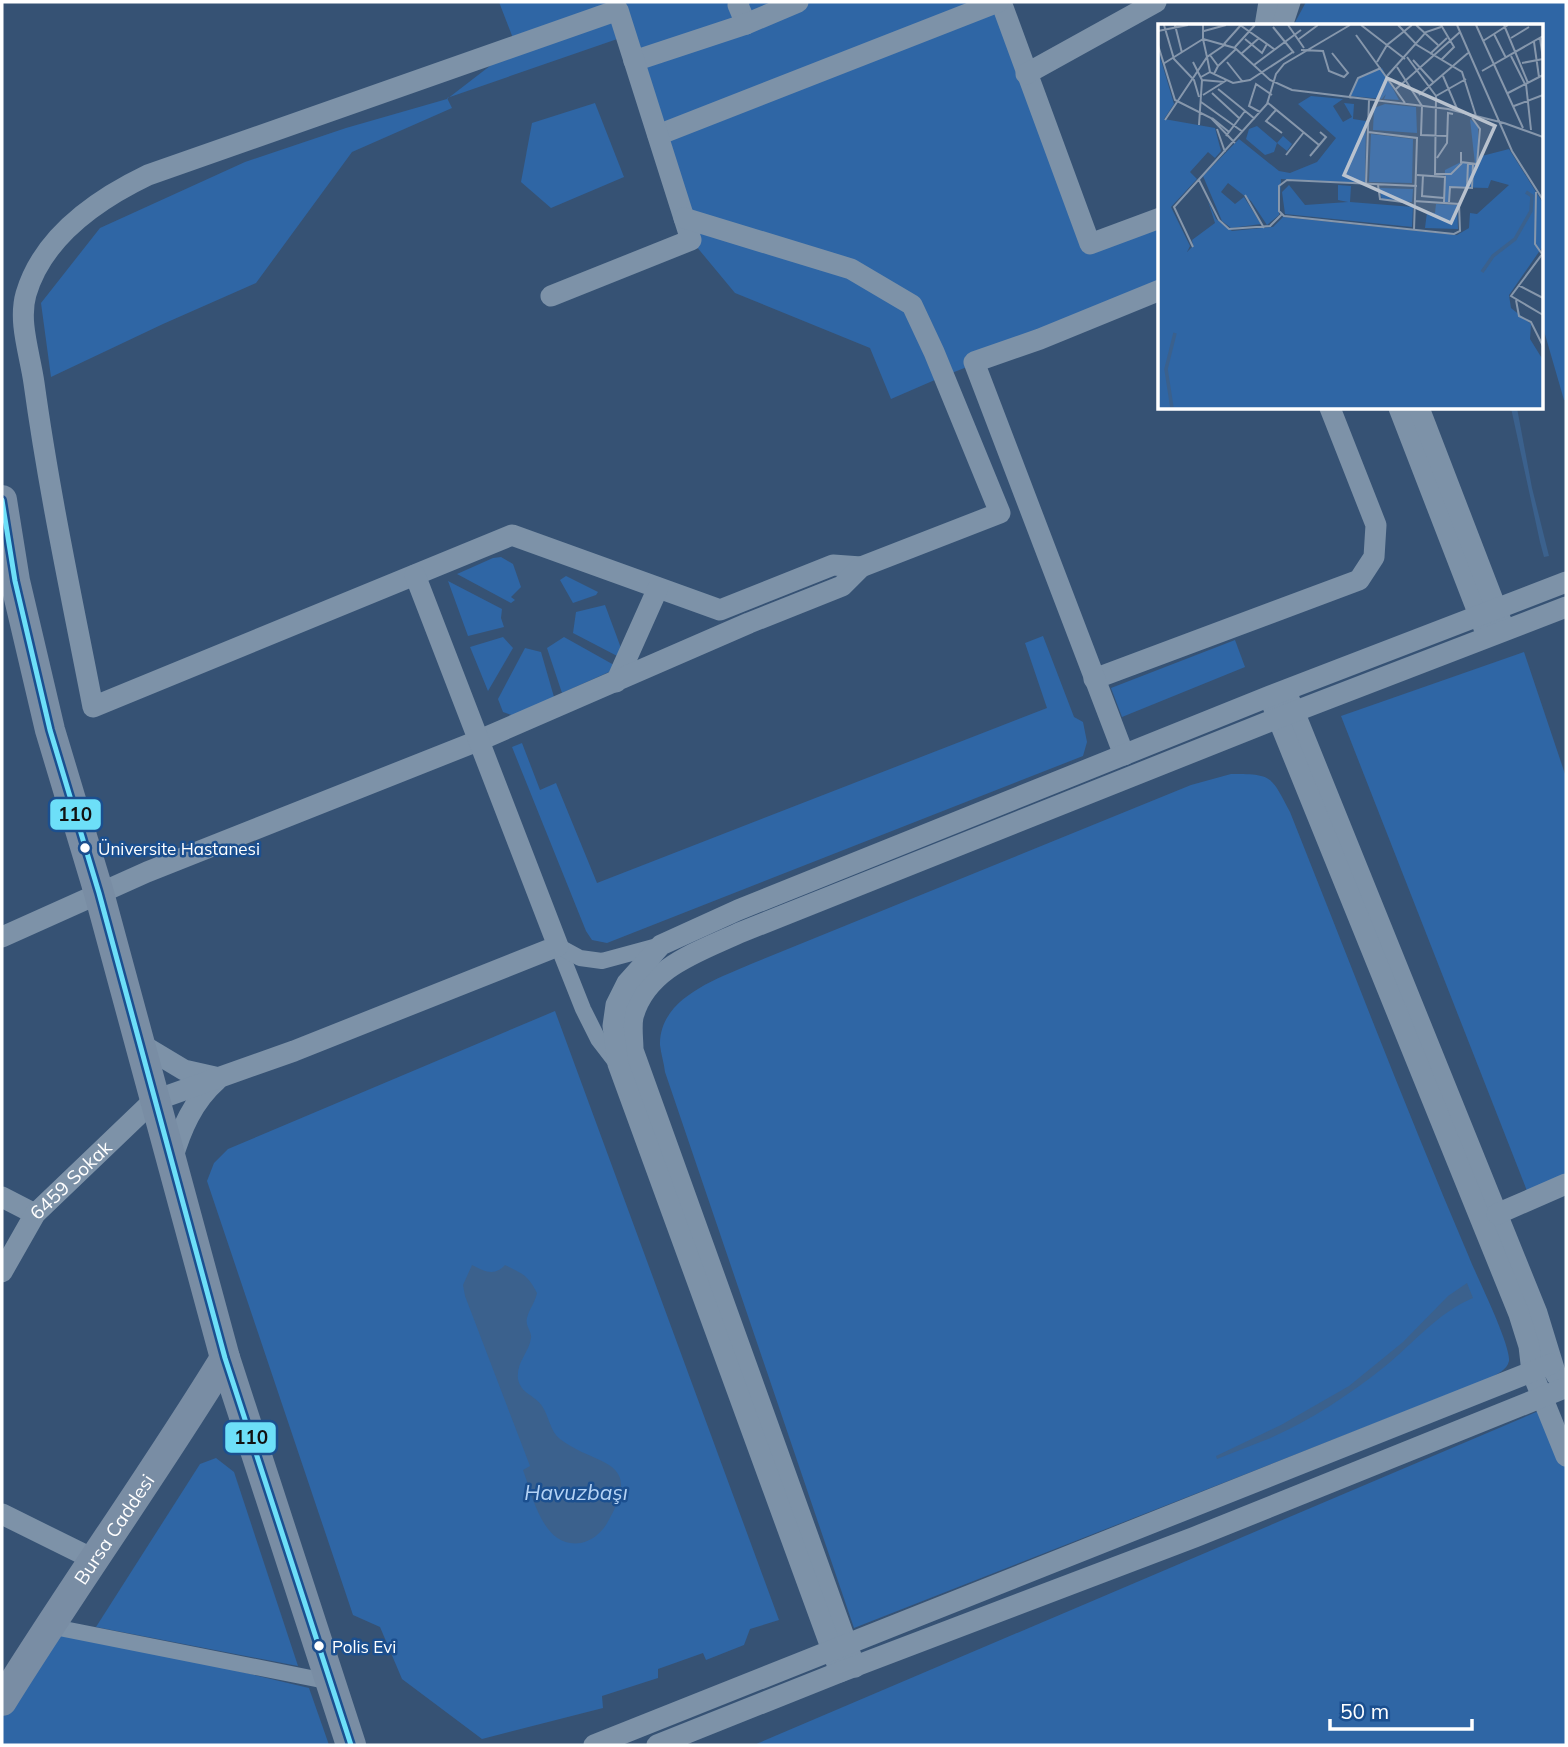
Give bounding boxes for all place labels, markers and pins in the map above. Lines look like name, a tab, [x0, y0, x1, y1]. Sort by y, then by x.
place label: Üniversite Hastanesi	[98, 838, 260, 859]
marker: Üniversite Hastanesi	[78, 841, 92, 855]
place label: Polis Evi	[332, 1636, 396, 1657]
marker: Polis Evi	[312, 1639, 326, 1653]

